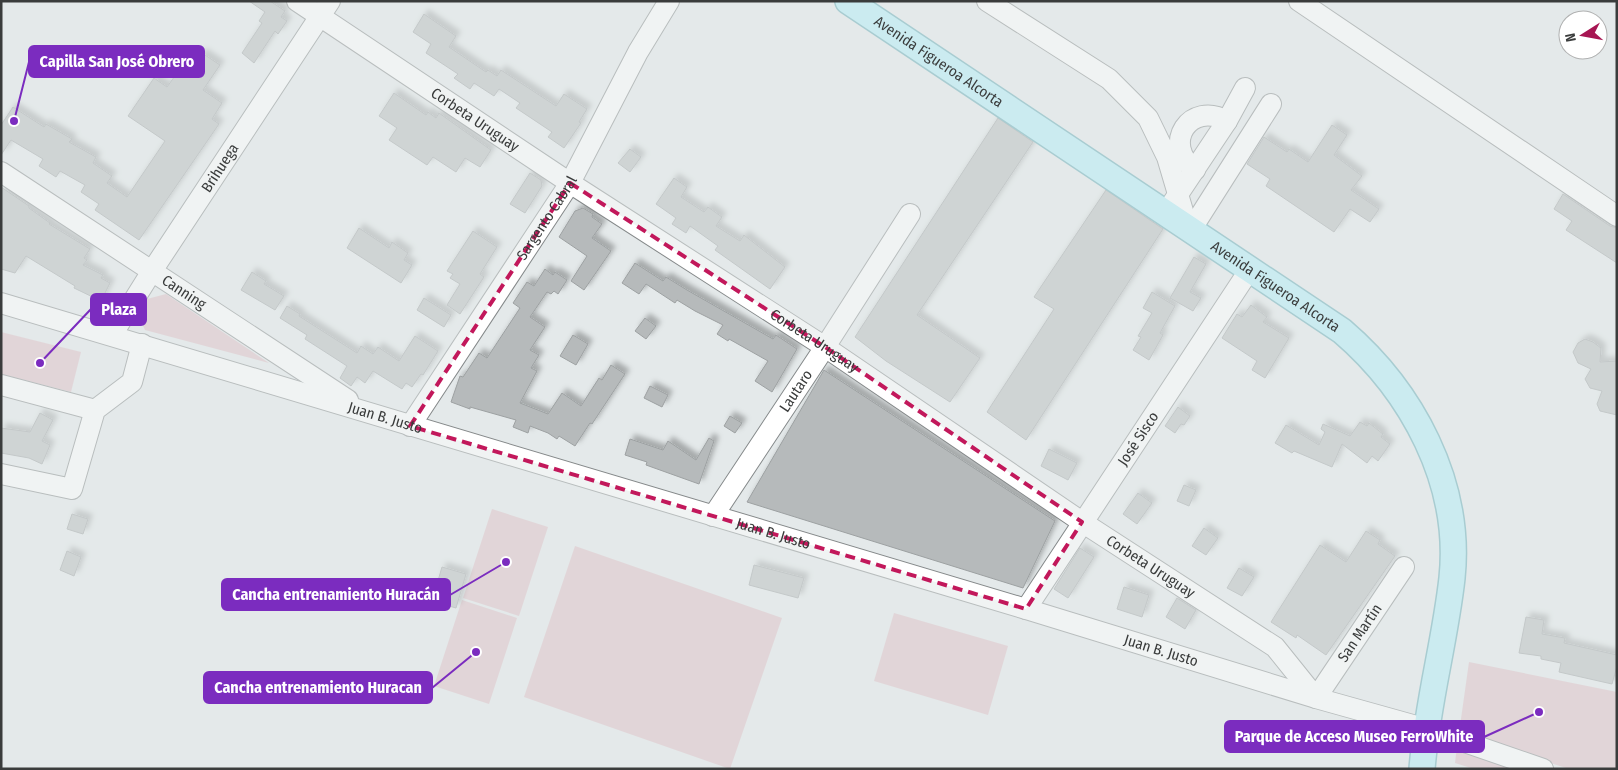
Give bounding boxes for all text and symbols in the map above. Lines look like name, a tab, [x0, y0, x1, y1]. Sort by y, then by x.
north arrow	[1558, 10, 1608, 60]
street label: Avenida Figueroa Alcorta	[871, 12, 1007, 111]
text: N	[1562, 32, 1580, 43]
callout: Capilla San José Obrero	[29, 46, 204, 77]
text: Capilla San José Obrero	[40, 52, 195, 71]
street label: Corbeta Uruguay	[428, 84, 523, 156]
street label: Brihuega	[197, 140, 243, 196]
street label: Sargento Cabral	[513, 173, 581, 263]
street label: Avenida Figueroa Alcorta	[1207, 237, 1343, 336]
street label: Canning	[158, 271, 210, 313]
callout: Plaza	[91, 294, 146, 325]
text: Plaza	[101, 300, 137, 319]
street label: Corbeta Uruguay	[767, 305, 862, 376]
street label: Lautaro	[775, 366, 816, 415]
street label: Juan B. Justo	[346, 398, 425, 437]
street label: José Sisco	[1114, 408, 1163, 469]
street label: Juan B. Justo	[734, 514, 813, 553]
street label: Corbeta Uruguay	[1103, 531, 1199, 602]
callout: Cancha entrenamiento Huracán	[222, 579, 450, 610]
text: Cancha entrenamiento Huracán	[232, 585, 440, 604]
street label: San Martín	[1334, 600, 1386, 665]
street label: Juan B. Justo	[1122, 631, 1200, 670]
callout: Cancha entrenamiento Huracan	[204, 672, 432, 703]
text: Cancha entrenamiento Huracan	[214, 678, 422, 697]
callout: Parque de Acceso Museo FerroWhite	[1225, 721, 1484, 752]
text: Parque de Acceso Museo FerroWhite	[1235, 727, 1473, 746]

